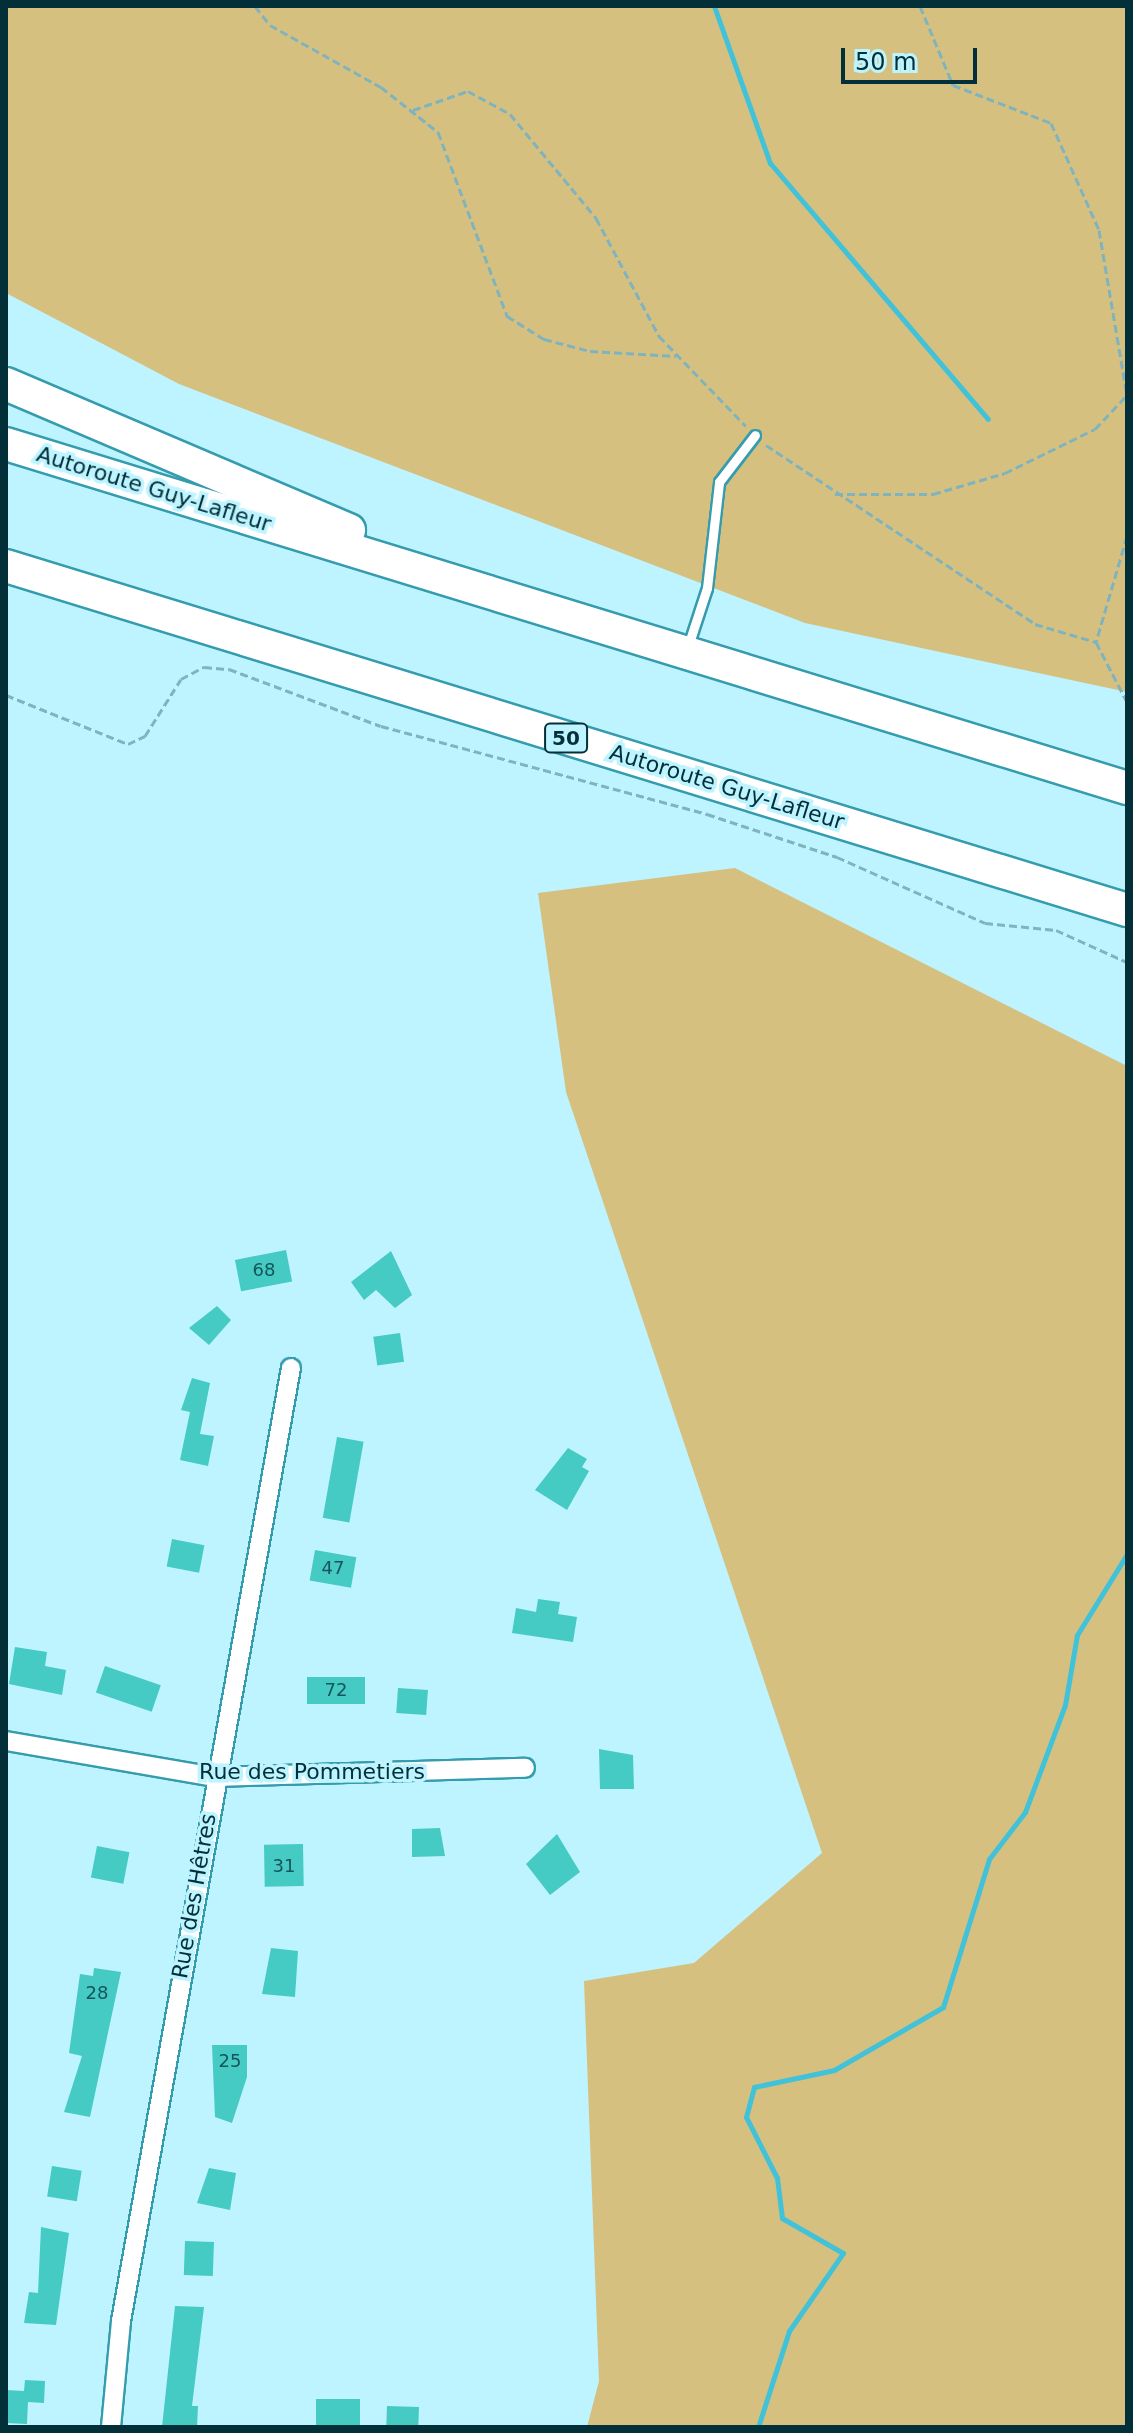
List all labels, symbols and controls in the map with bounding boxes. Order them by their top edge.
scale bar [845,32,981,82]
text: 50 m [855,48,917,76]
street label: Autoroute Guy-Lafleur [34,441,274,537]
road number: 50 [544,722,588,754]
street label: Autoroute Guy-Lafleur [607,739,847,835]
house number: 68 [253,1259,275,1281]
house number: 47 [322,1557,344,1579]
house number: 72 [325,1679,347,1701]
street label: Rue des Pommetiers [199,1759,425,1785]
street label: Rue des Hêtres [167,1811,221,1981]
house number: 31 [273,1855,295,1877]
house number: 28 [86,1982,108,2004]
house number: 25 [219,2050,241,2072]

